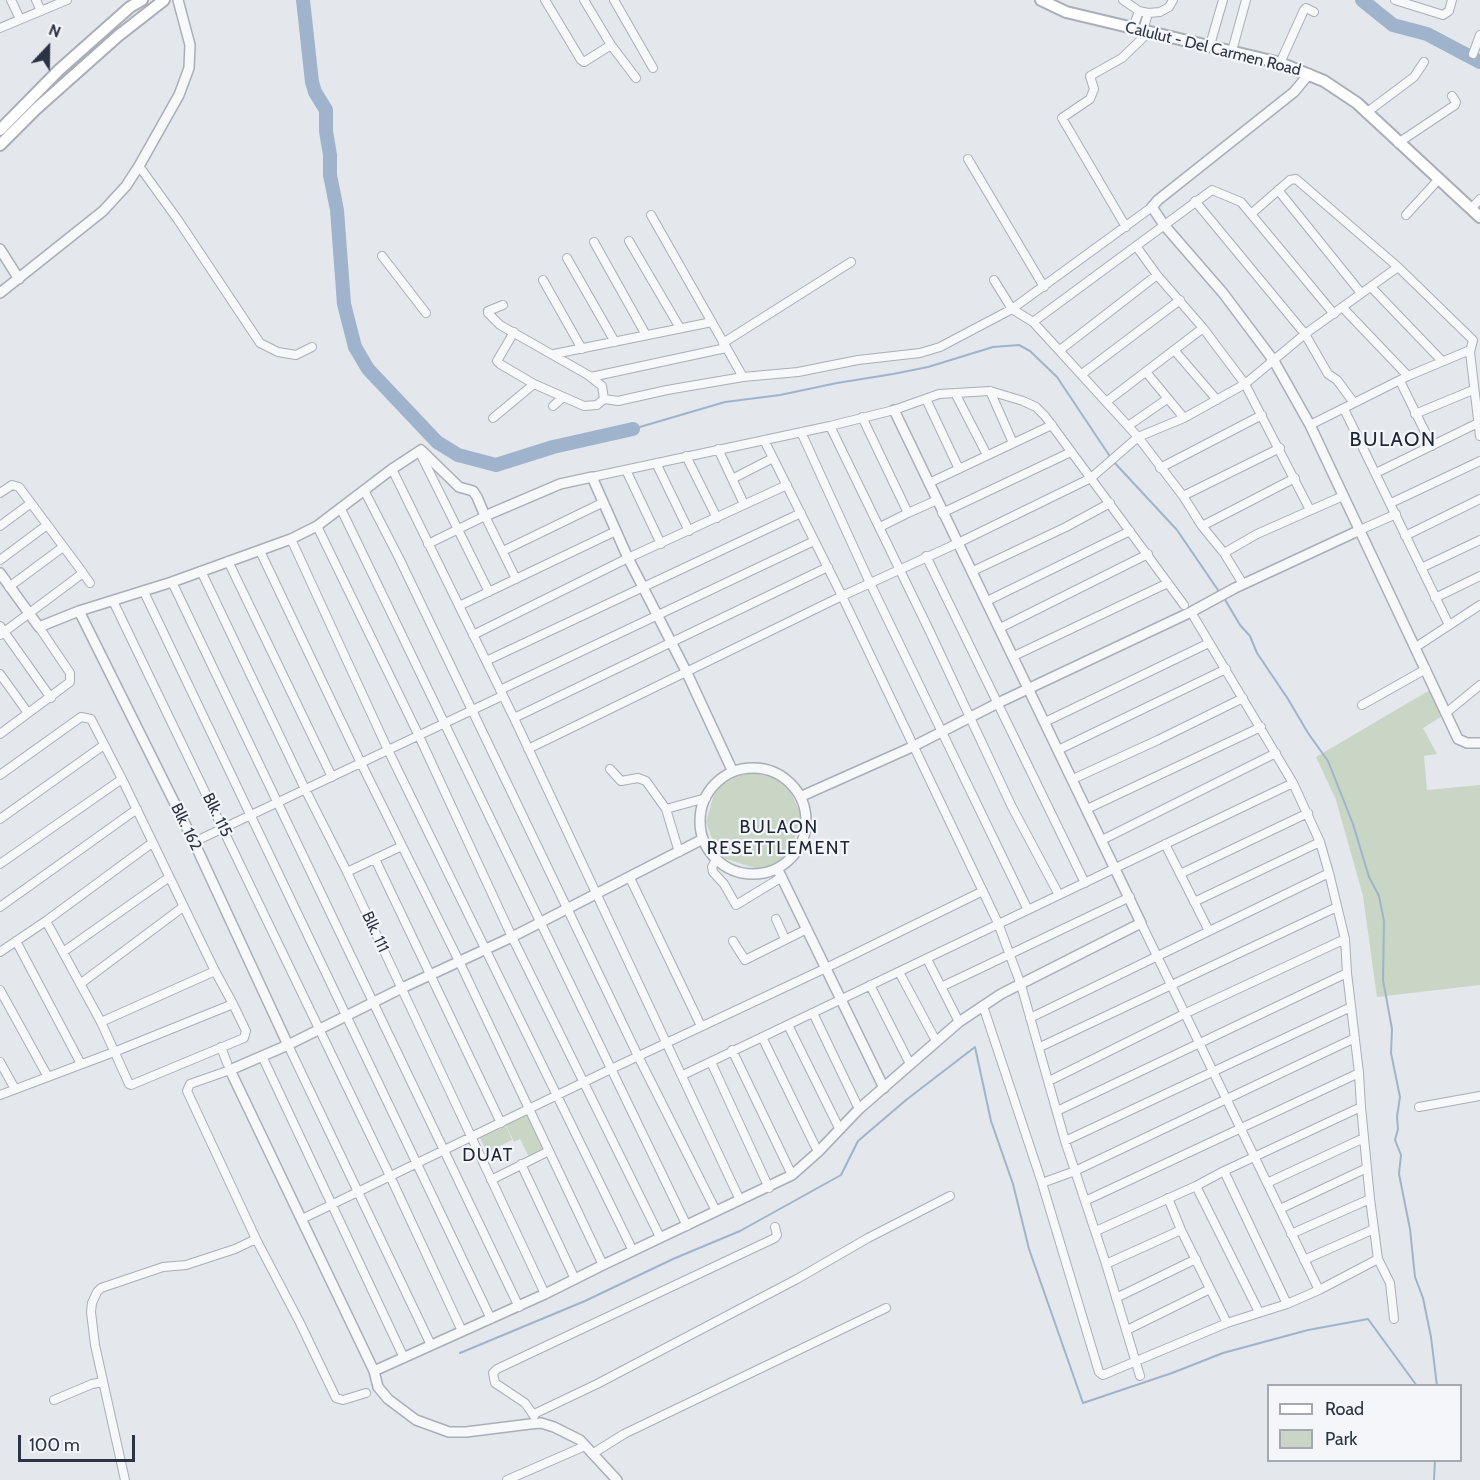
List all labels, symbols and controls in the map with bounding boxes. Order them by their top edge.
north arrow [18,18,78,78]
street label: Calulut - Del Carmen Road [1123,18,1303,80]
text: N [46,20,64,42]
district label: BULAON [1349,428,1437,452]
street label: Blk. 115 [198,790,236,840]
street label: Blk. 162 [166,800,206,854]
district label: BULAON RESETTLEMENT [707,817,851,860]
street label: Blk. 111 [357,908,393,956]
district label: DUAT [462,1145,514,1167]
legend [1267,1384,1462,1462]
text: Road [1325,1398,1364,1420]
scale bar [21,1423,138,1461]
text: Park [1325,1428,1357,1450]
text: 100 m [29,1434,80,1456]

